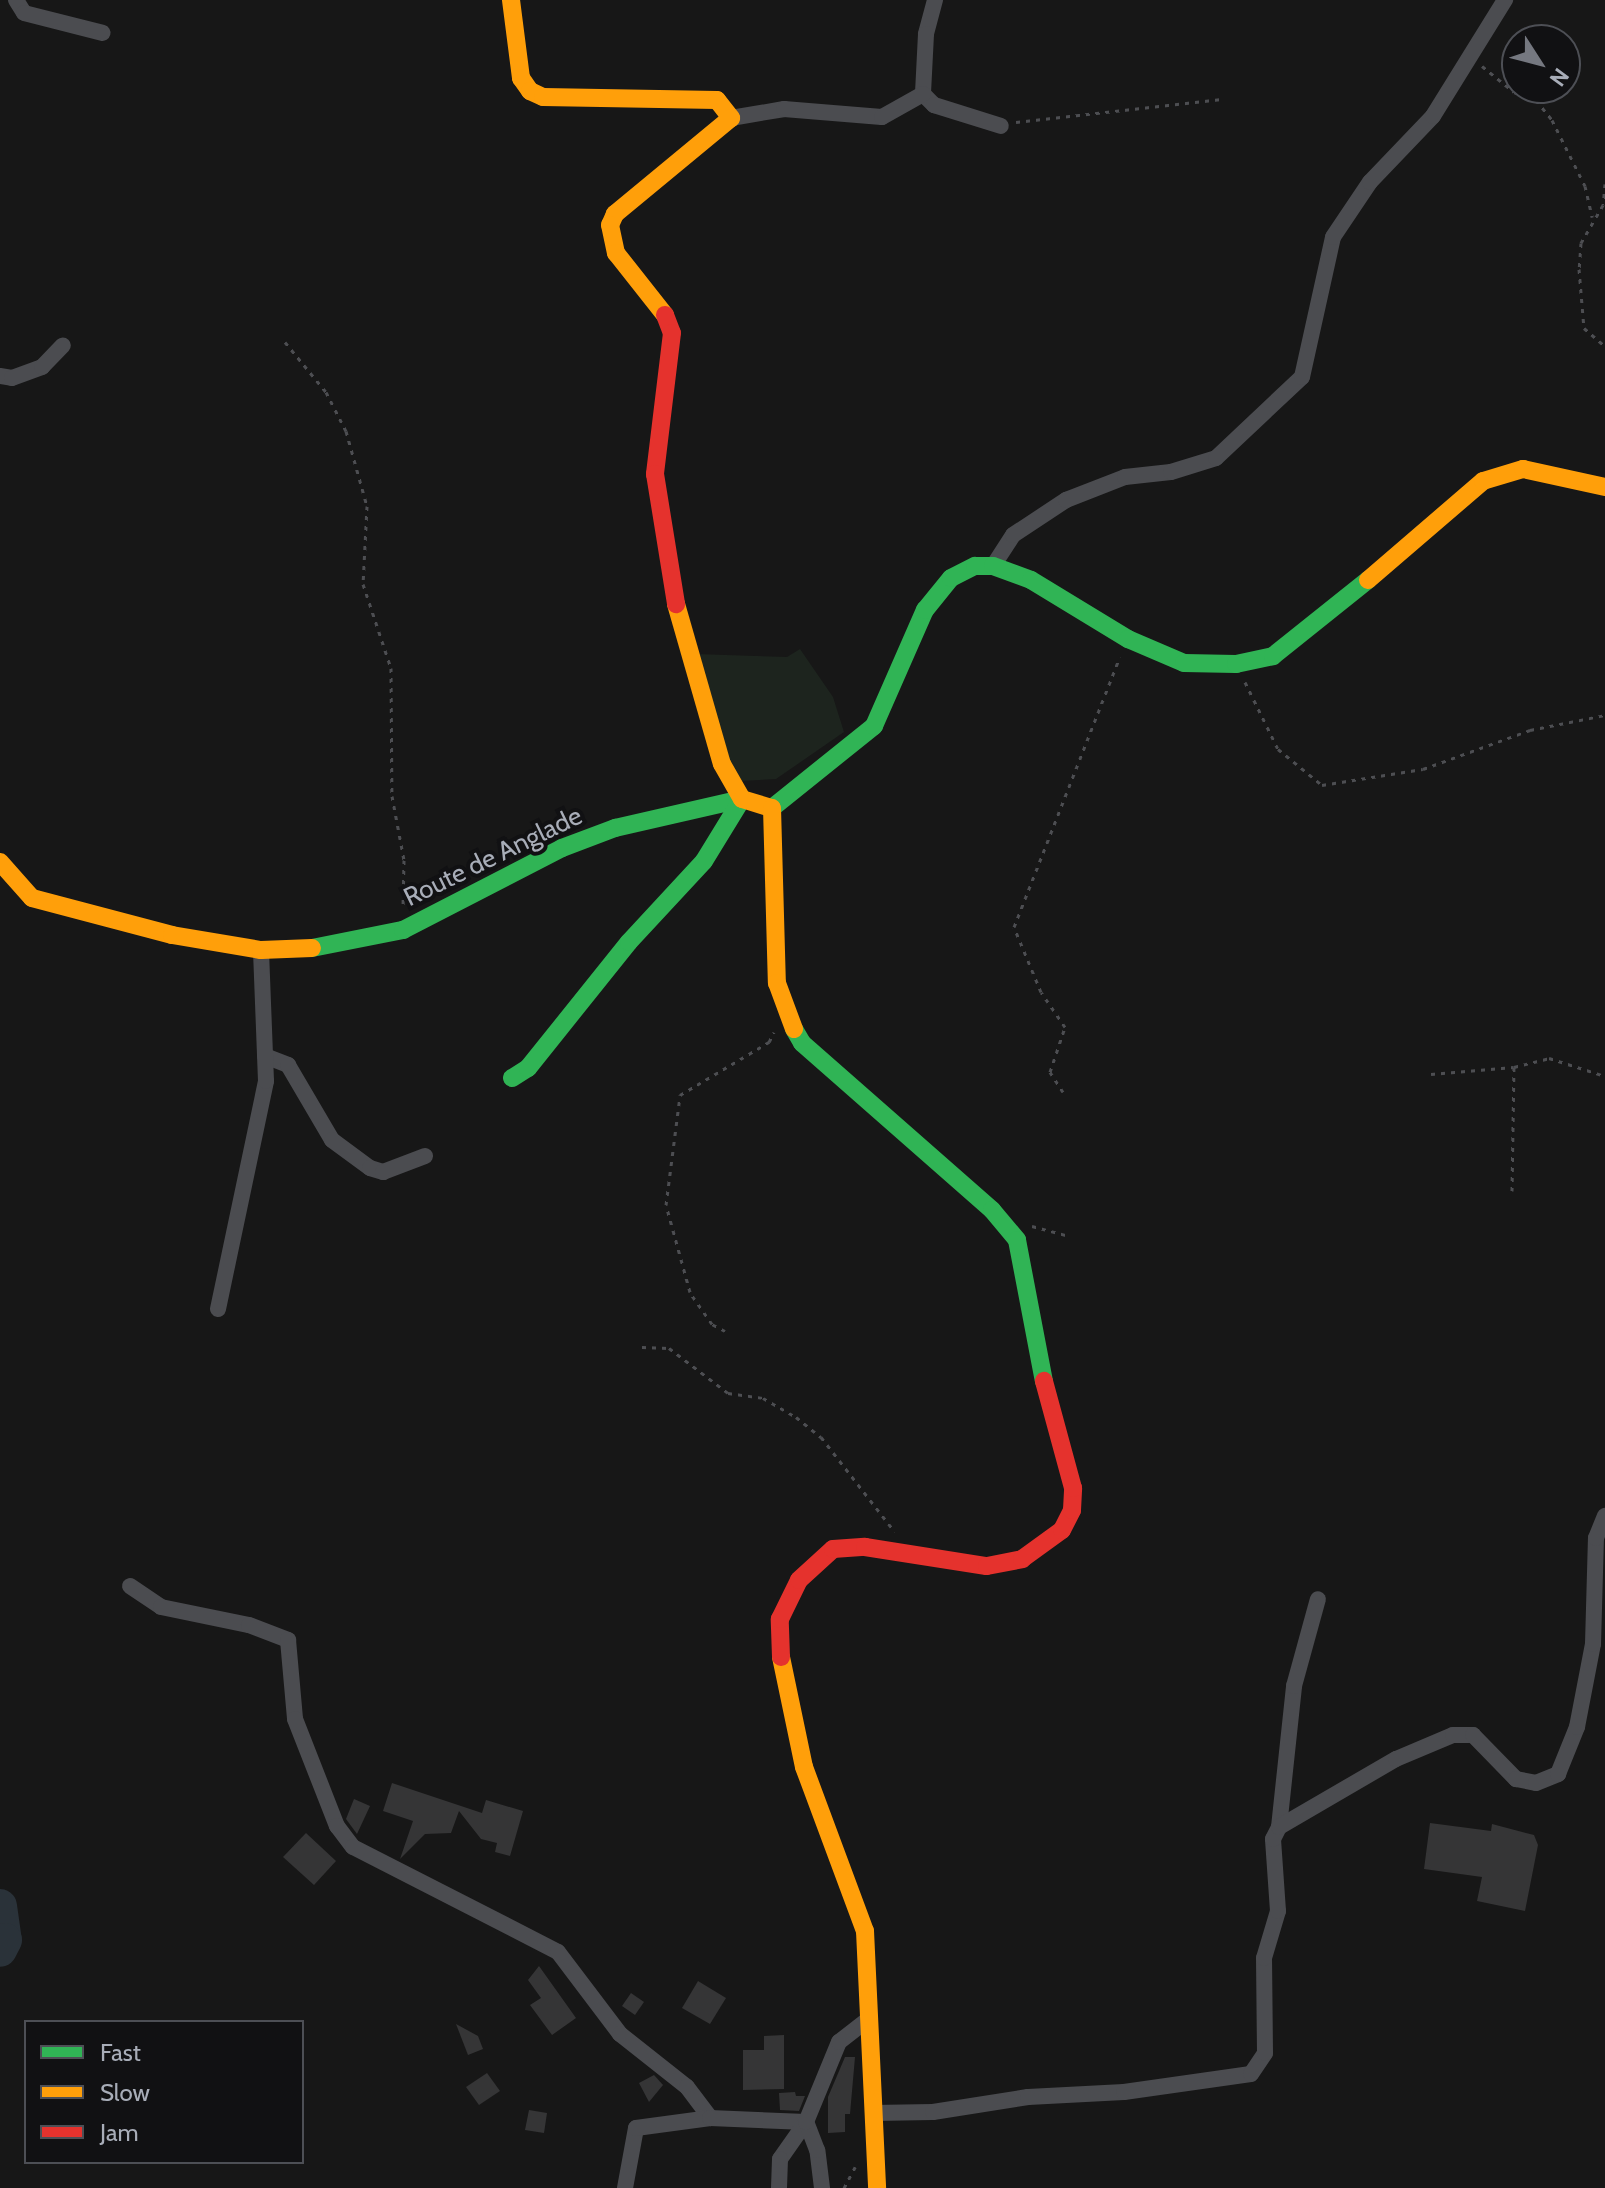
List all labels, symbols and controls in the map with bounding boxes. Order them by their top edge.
north arrow [1501,24,1581,104]
text: N [1544,63,1575,91]
street label: Route de Anglade [399,800,587,914]
legend [24,2020,304,2164]
text: Fast [100,2038,141,2067]
text: Slow [100,2078,150,2107]
text: Jam [100,2118,138,2147]

